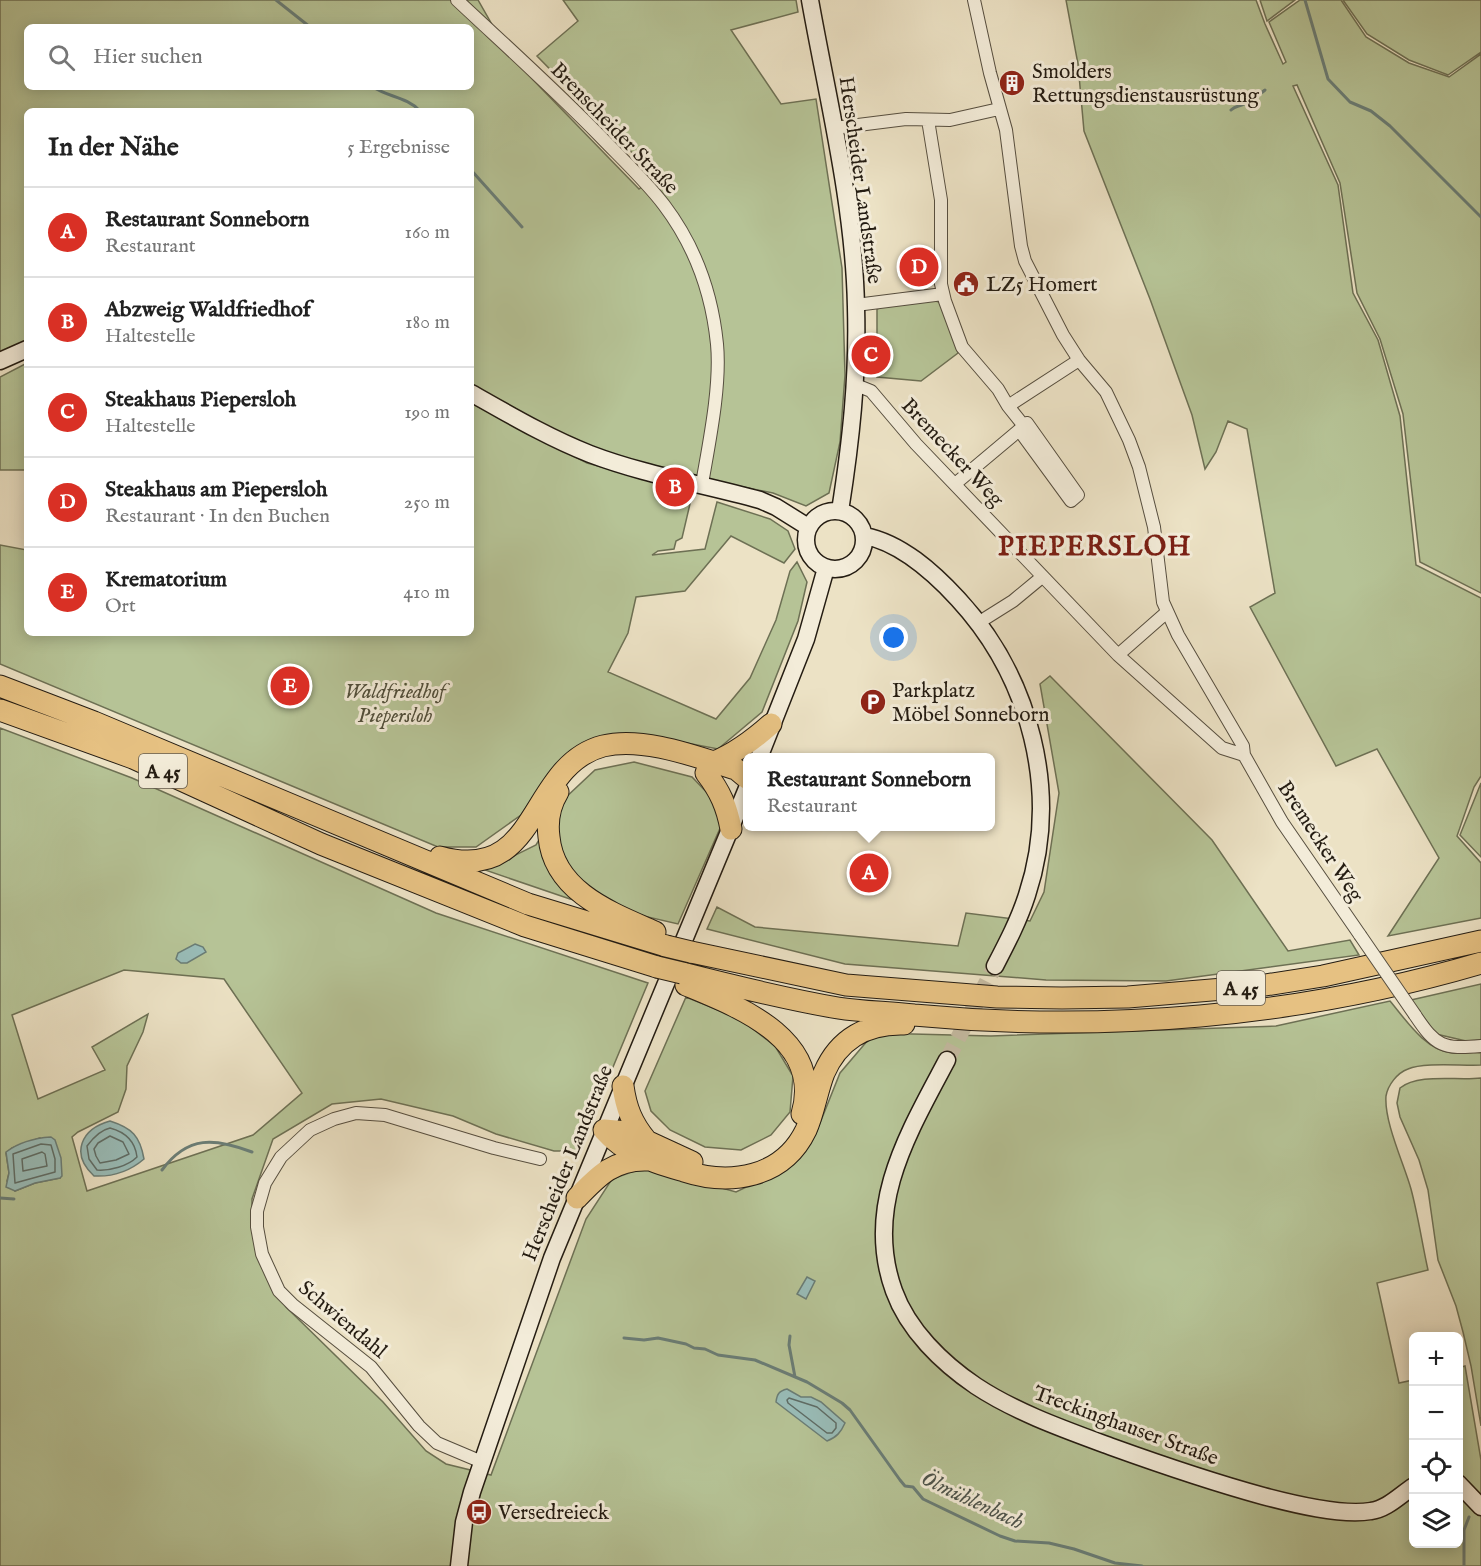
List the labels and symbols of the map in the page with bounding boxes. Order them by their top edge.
street label: Brenscheider Straße [544,57,684,201]
place label: Smolders Rettungsdienstausrüstung [1032,59,1260,110]
building icon: Smolders Rettungsdienstausrüstung [997,68,1027,98]
street label: Herscheider Landstraße [832,75,887,286]
pin: D [900,244,938,290]
public building icon: LZ5 Homert [951,269,981,299]
place label: LZ5 Homert [986,272,1098,299]
pin: C [852,332,890,378]
street label: Bremecker Weg [895,393,1010,514]
pin: B [656,464,694,510]
district label: PIEPERSLOH [998,531,1192,565]
your location [879,623,908,652]
pin: E [270,664,310,708]
place label: Parkplatz Möbel Sonneborn [892,678,1049,729]
park label: Waldfriedhof Piepersloh [344,679,450,730]
parking icon: Parkplatz Möbel Sonneborn [858,687,888,717]
road number: A 45 [139,754,187,788]
street label: Bremecker Weg [1271,776,1369,908]
pin: A [850,850,888,896]
road number: A 45 [1217,971,1265,1005]
street label: Herscheider Landstraße [517,1061,620,1266]
street label: Schwiendahl [292,1275,392,1365]
street label: Treckinghauser Straße [1029,1380,1222,1473]
water label: Ölmühlenbach [917,1465,1028,1537]
bus stop icon: Versedreieck [464,1497,494,1527]
place label: Versedreieck [497,1500,610,1527]

